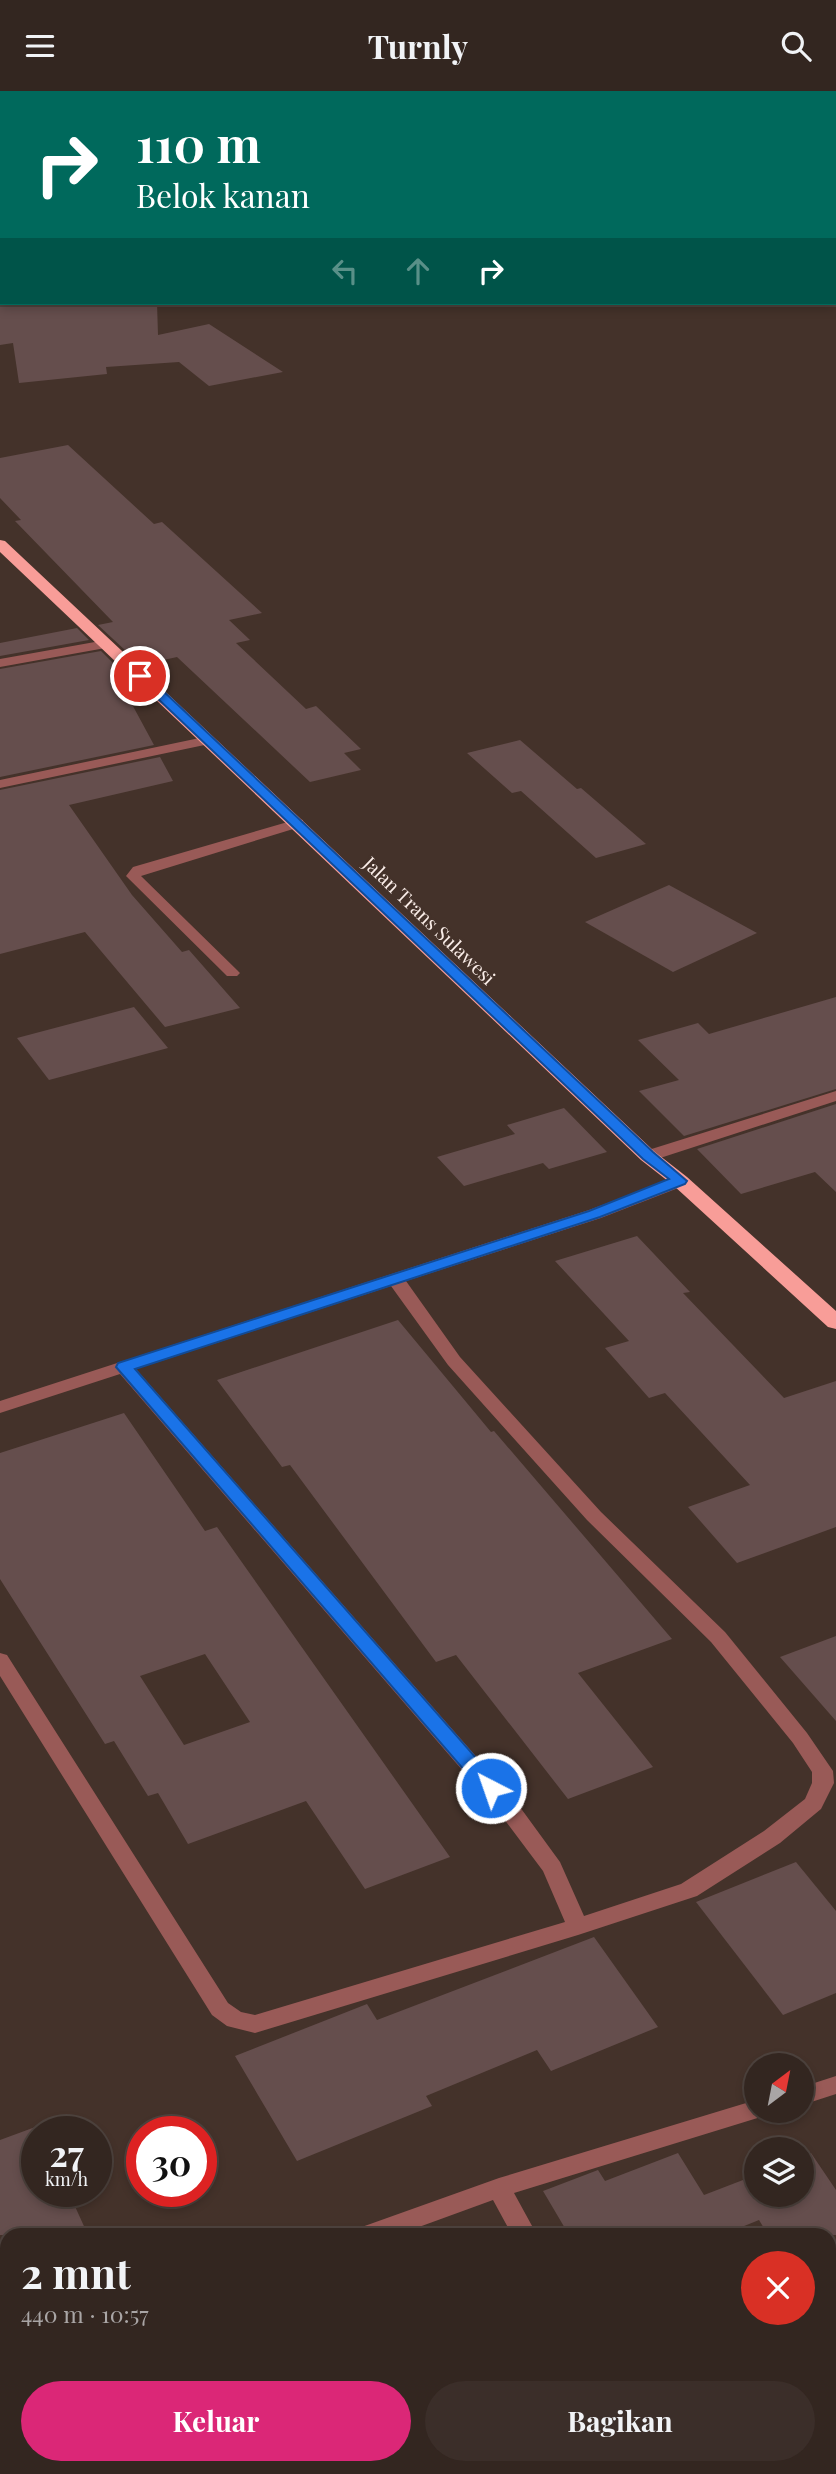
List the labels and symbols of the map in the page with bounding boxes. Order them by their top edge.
pin [110,646,170,706]
street label: Jalan Trans Sulawesi [358,849,502,990]
position arrow [454,1751,528,1825]
north arrow [744,2053,814,2123]
speed limit sign: 30 [126,2116,217,2207]

